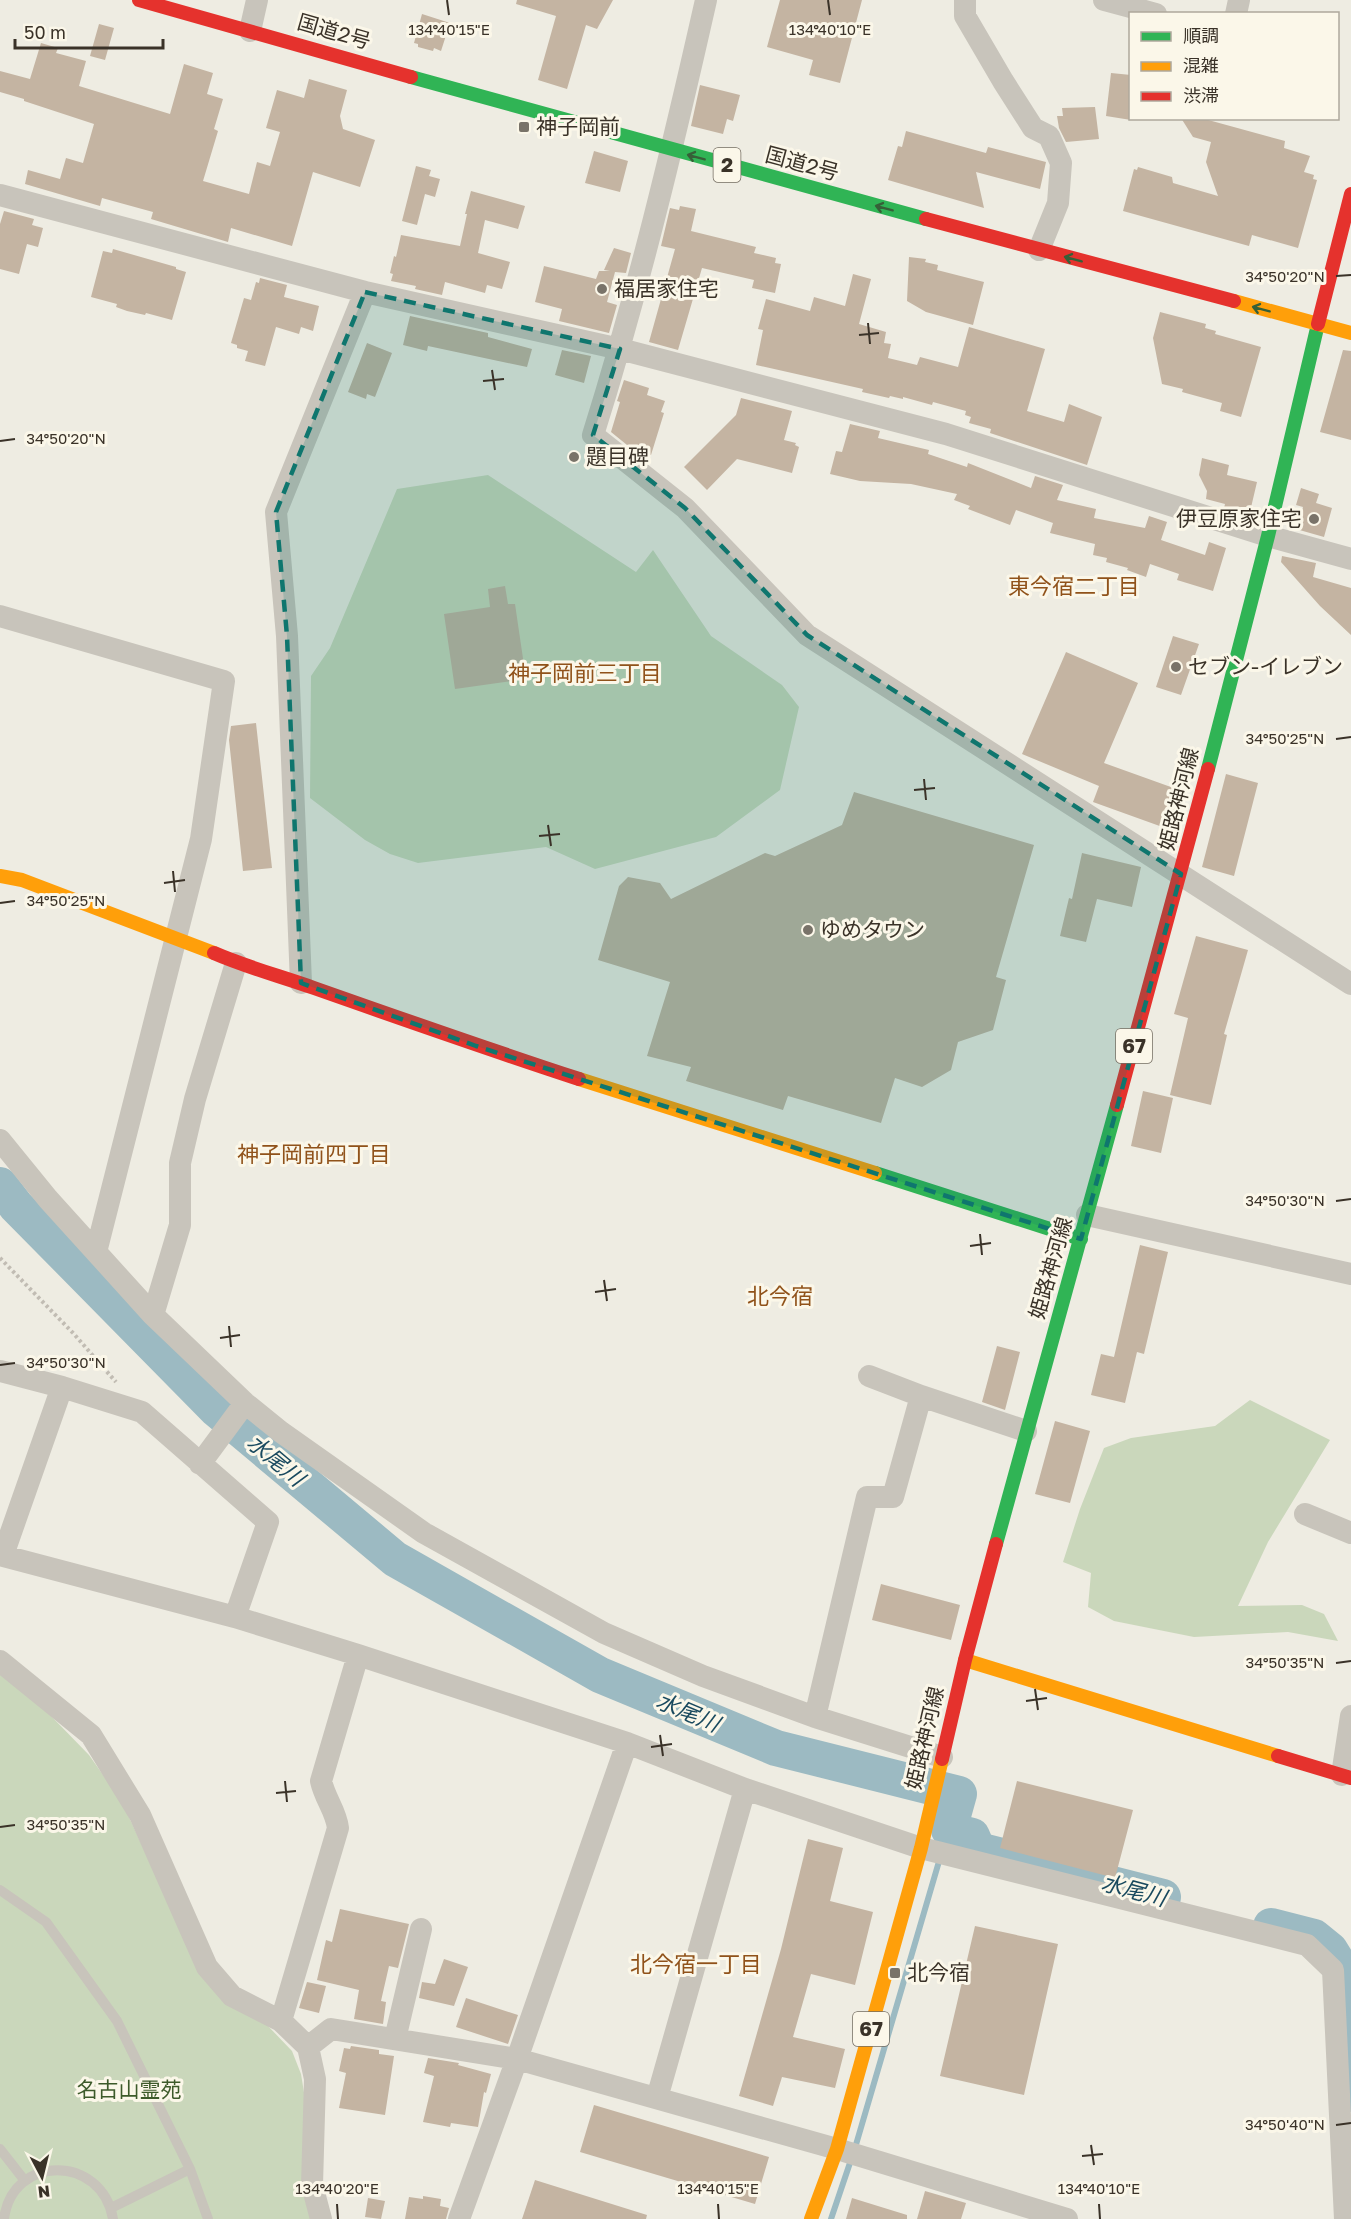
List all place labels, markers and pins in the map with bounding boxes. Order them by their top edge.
place label: 神子岡前 [536,113,620,139]
marker: 神子岡前 [517,120,531,134]
place label: 福居家住宅 [614,275,719,301]
marker: 福居家住宅 [595,282,609,296]
place label: 題目碑 [586,443,649,469]
marker: 題目碑 [567,450,581,464]
place label: 伊豆原家住宅 [1176,505,1302,531]
marker: 伊豆原家住宅 [1307,512,1321,526]
place label: セブン-イレブン [1188,653,1343,679]
marker: セブン-イレブン [1169,660,1183,674]
place label: ゆめタウン [820,916,925,942]
marker: ゆめタウン [801,923,815,937]
place label: 北今宿 [907,1959,970,1985]
marker: 北今宿 [888,1966,902,1980]

